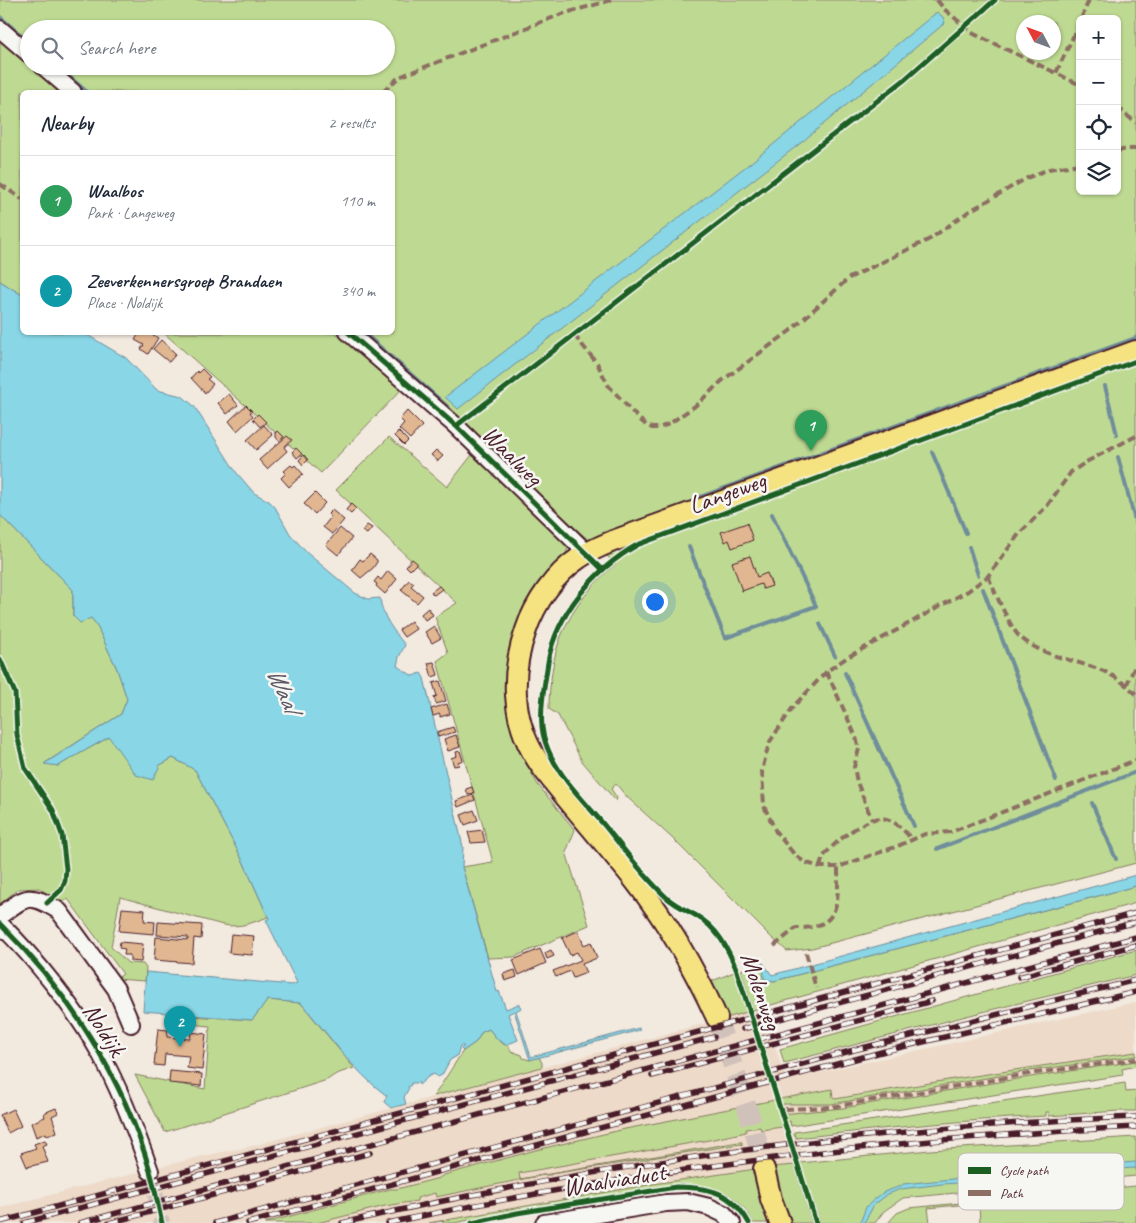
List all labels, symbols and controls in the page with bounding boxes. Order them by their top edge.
north arrow [1016,15,1061,60]
map controls [1076,15,1121,195]
button: + [1076,15,1121,60]
search box [20,20,395,75]
icon: search [38,34,66,62]
text: Search here [78,36,155,60]
button: − [1076,60,1121,105]
button: locate [1076,105,1121,150]
text: Nearby [40,110,93,136]
text: 2 results [328,113,375,133]
button: layers [1076,150,1121,195]
text: Waalbos [87,179,142,203]
text: 1 [52,191,60,211]
text: 110 m [341,191,375,211]
text: Park · Langeweg [87,203,174,223]
text: Zeeverkennersgroep Brandaen [87,269,282,293]
text: 2 [52,281,60,301]
text: 340 m [341,281,375,301]
text: Place · Noldijk [87,293,162,313]
pin: 1 [795,410,827,451]
street label: Waalweg [475,419,551,494]
street label: Langeweg [684,464,771,522]
your location [642,589,668,615]
water label: Waal [259,662,311,724]
street label: Molenweg [733,948,790,1036]
street label: Noldijk [76,997,134,1064]
pin: 2 [164,1006,196,1047]
legend [958,1153,1124,1210]
street label: Waalviaduct [561,1156,670,1204]
text: Cycle path [1000,1162,1049,1179]
text: Path [1000,1185,1024,1202]

